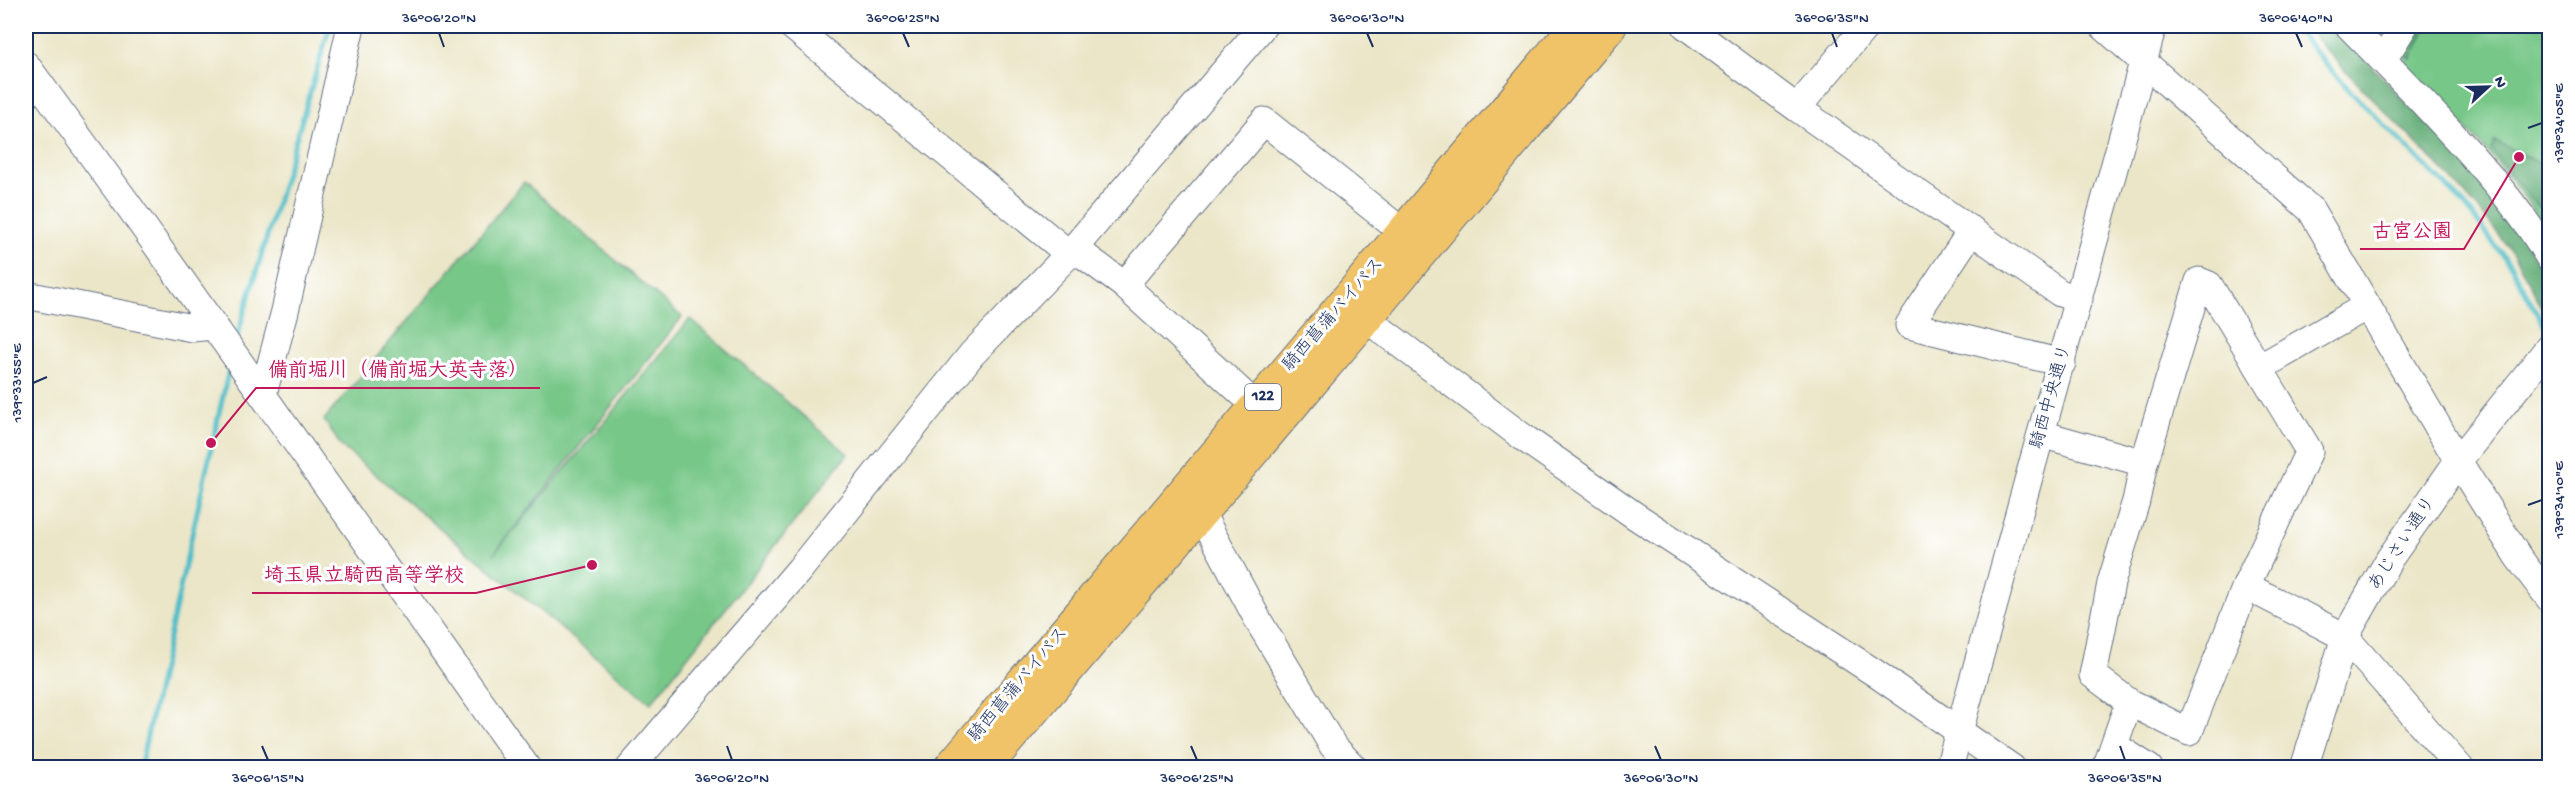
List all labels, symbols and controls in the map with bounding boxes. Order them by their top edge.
text: 36°06'20"N [401,10,476,28]
text: 36°06'25"N [865,10,940,28]
text: 36°06'30"N [1329,10,1404,28]
text: 36°06'35"N [1794,10,1869,28]
text: 36°06'40"N [2258,10,2333,28]
north arrow [2458,57,2518,117]
text: N [2488,74,2510,92]
text: 139°34'05"E [2551,83,2569,163]
callout: 古宮公園 [2360,211,2464,249]
text: 古宮公園 [2372,220,2452,245]
street label: 騎西菖蒲バイパス [1278,253,1389,376]
street label: 騎西中央通り [2026,342,2077,452]
text: 139°33'55"E [9,343,27,423]
callout: 備前堀川（備前堀大英寺落） [256,350,540,388]
text: 備前堀川（備前堀大英寺落） [268,359,528,384]
road number: 122 [1245,384,1281,410]
text: 139°34'10"E [2551,461,2569,539]
street label: あじさい通り [2364,492,2441,595]
callout: 埼玉県立騎西高等学校 [252,555,476,593]
text: 埼玉県立騎西高等学校 [264,564,464,589]
street label: 騎西菖蒲バイパス [964,623,1073,747]
text: 36°06'15"N [231,770,304,788]
text: 36°06'20"N [694,770,769,788]
text: 36°06'25"N [1159,770,1234,788]
text: 36°06'30"N [1623,770,1698,788]
text: 36°06'35"N [2087,770,2162,788]

